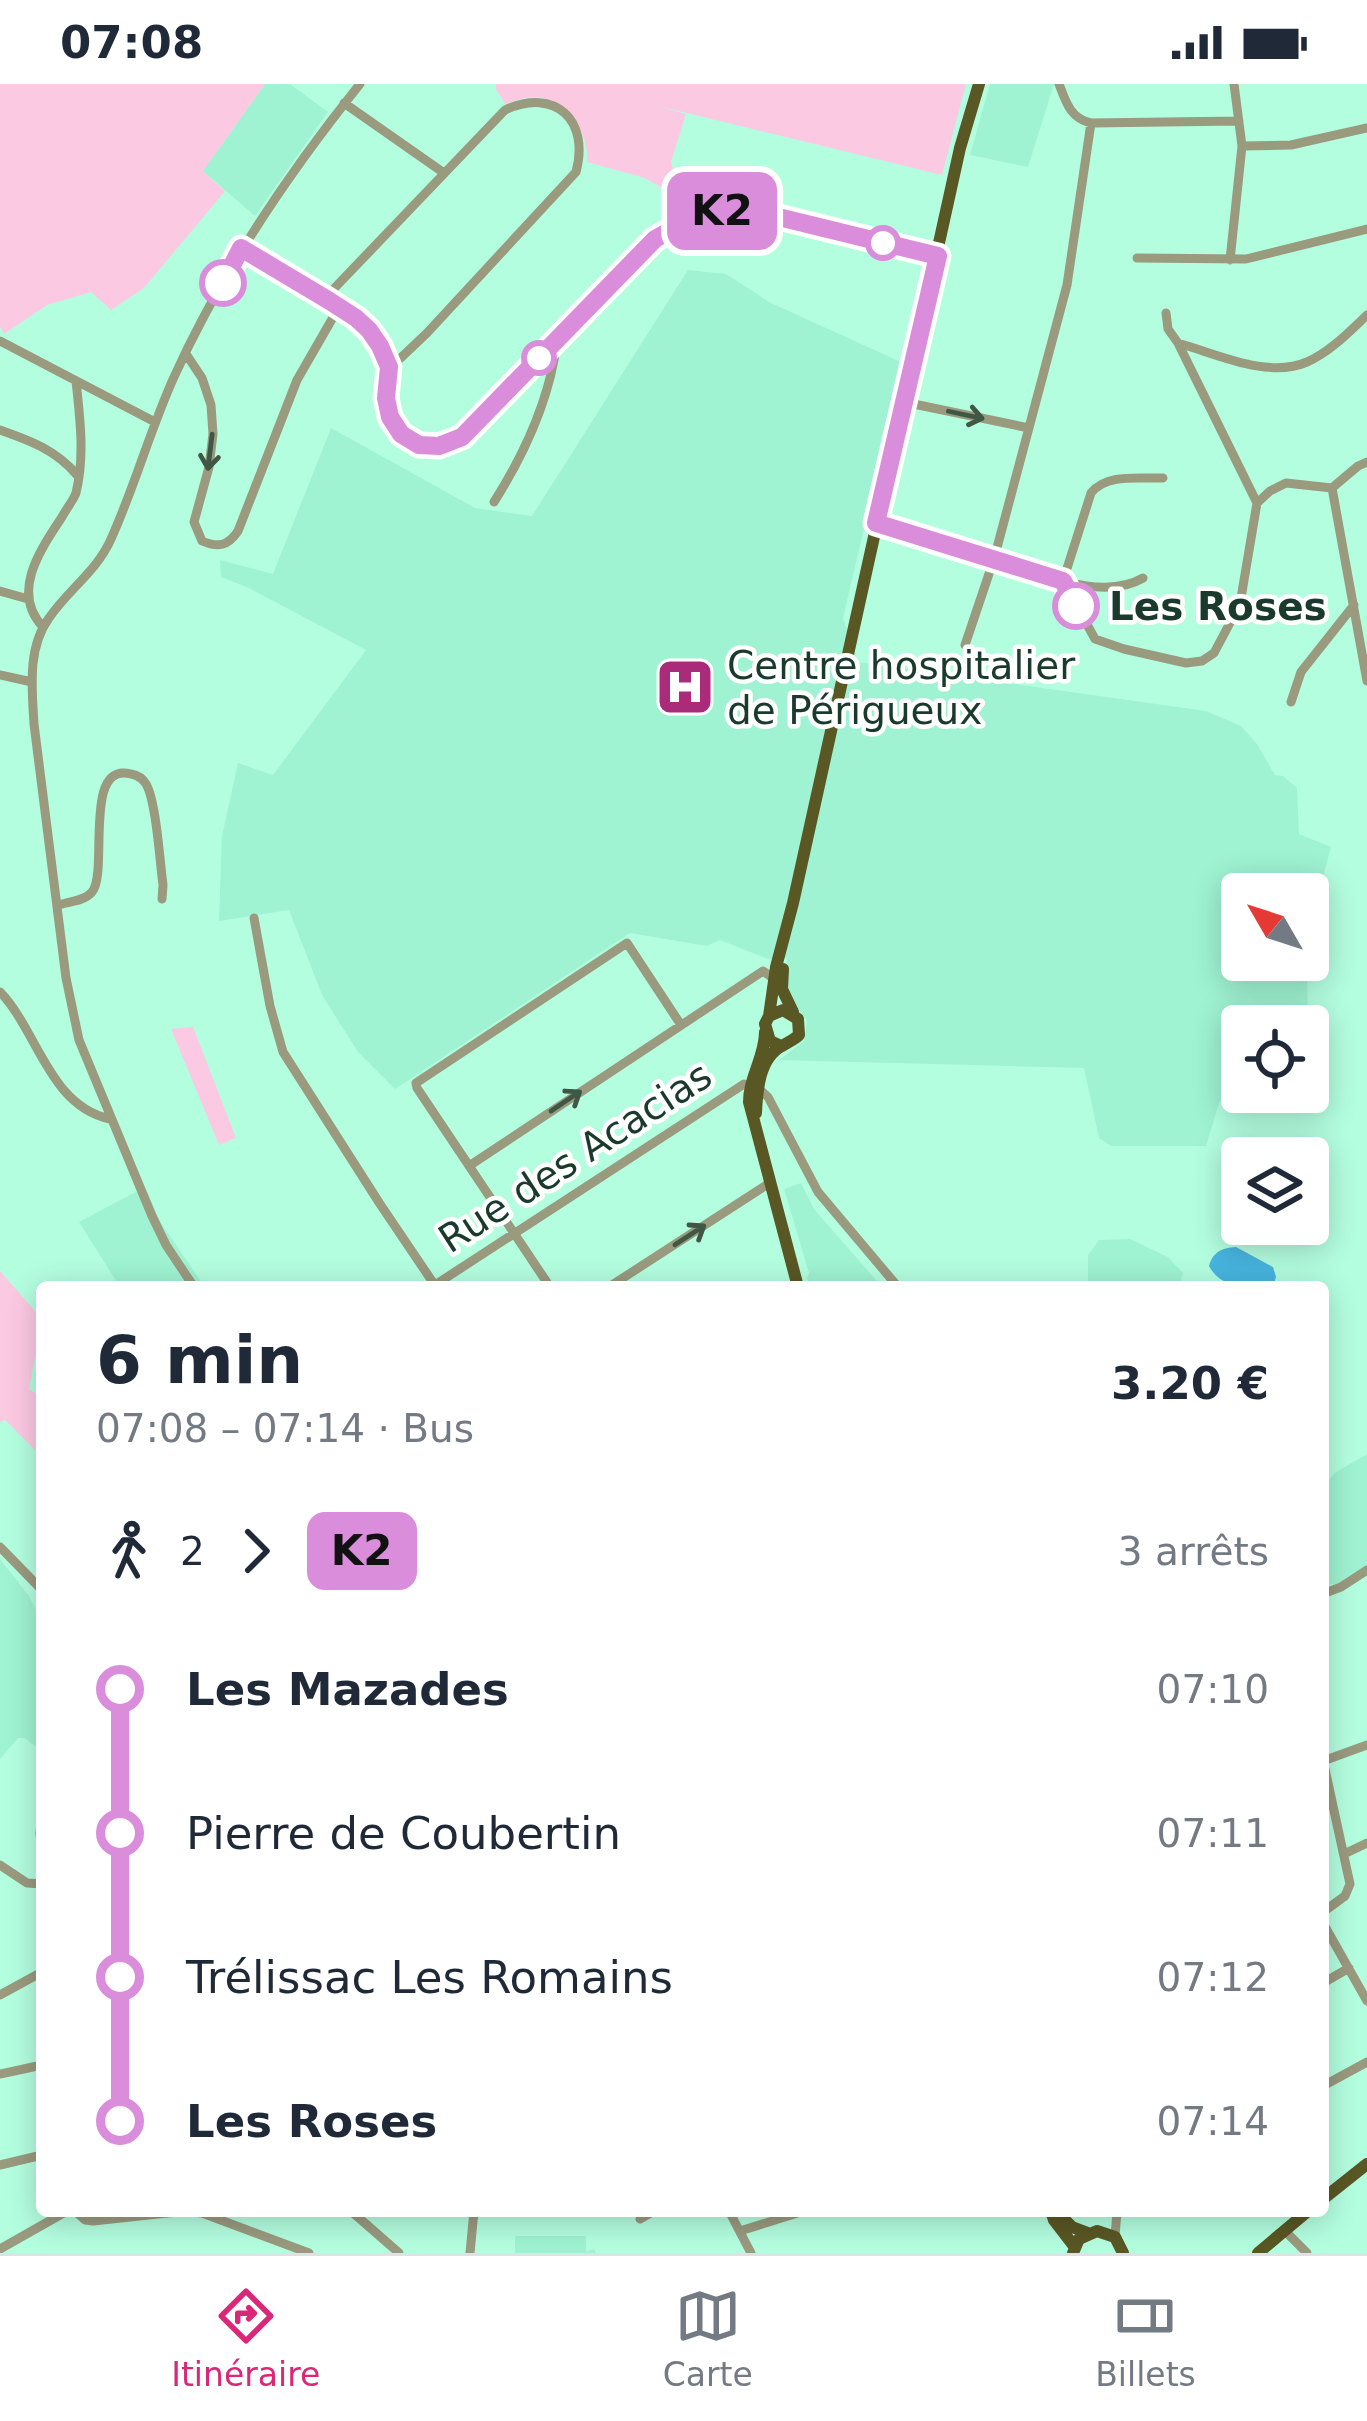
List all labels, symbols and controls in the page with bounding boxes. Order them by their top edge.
text: 07:08 [60,16,203,69]
line badge: K2 [668,172,776,250]
text: K2 [691,186,753,235]
unlabelled marker [867,227,899,259]
unlabelled marker [201,261,245,305]
unlabelled marker [523,342,555,374]
one-way arrow [946,405,985,427]
one-way arrow [198,432,221,471]
marker: Les Roses [1054,584,1098,628]
place label: Les Roses [1109,584,1327,629]
place label: Centre hospitalier de Périgueux [727,643,1076,733]
hospital icon: Centre hospitalier de Périgueux [654,656,716,718]
north arrow [1221,873,1329,981]
map controls [1221,873,1329,1245]
button: locate [1221,1005,1329,1113]
street label: Rue des Acacias [430,1052,720,1262]
one-way arrow [549,1089,583,1114]
button: layers [1221,1137,1329,1245]
one-way arrow [672,1222,706,1247]
text: 6 min [96,1322,303,1399]
text: 3.20 € [1111,1357,1269,1410]
text: 07:08 – 07:14 · Bus [96,1406,474,1451]
icon: walk [96,1518,162,1584]
icon: forward [223,1518,289,1584]
text: K2 [331,1526,393,1575]
text: 2 [180,1529,205,1574]
text: 3 arrêts [1118,1529,1269,1574]
text: Les Mazades [186,1663,509,1716]
text: 07:10 [1157,1667,1269,1712]
text: Pierre de Coubertin [186,1807,621,1860]
text: 07:11 [1157,1811,1269,1856]
text: Trélissac Les Romains [186,1951,673,2004]
text: 07:12 [1157,1955,1269,2000]
text: Les Roses [186,2095,437,2148]
text: 07:14 [1157,2099,1269,2144]
tab: Itinéraire [171,2283,320,2394]
tab: Carte [663,2283,753,2394]
tab: Billets [1095,2283,1196,2394]

